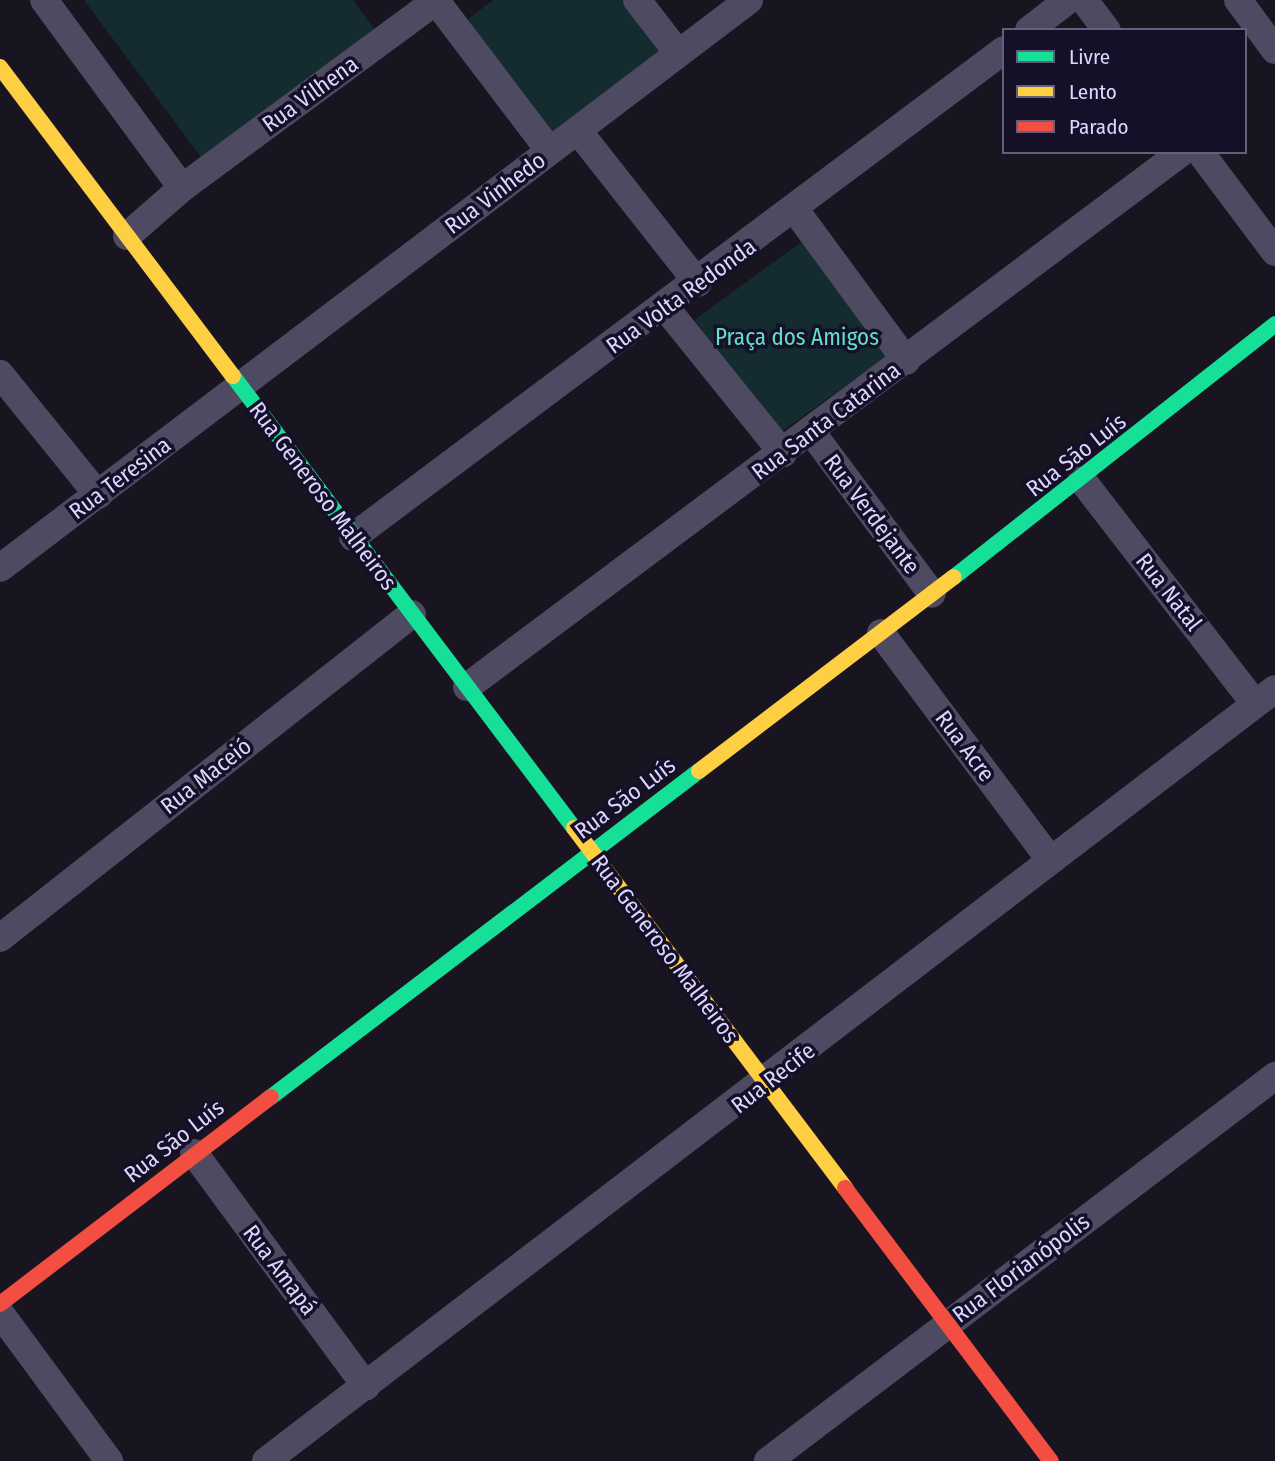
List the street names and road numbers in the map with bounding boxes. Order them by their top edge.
street label: Rua Vilhena [257,50,363,138]
street label: Rua Vinhedo [439,146,551,240]
street label: Rua Volta Redonda [601,232,761,360]
street label: Rua Santa Catarina [746,356,906,486]
street label: Rua Generoso Malheiros [243,397,403,595]
street label: Rua São Luís [1021,408,1131,502]
street label: Rua Teresina [64,431,176,525]
street label: Rua Verdejante [818,449,926,579]
street label: Rua Natal [1130,548,1208,636]
street label: Rua Acre [929,705,1001,787]
street label: Rua Maceió [155,732,257,820]
street label: Rua São Luís [569,751,681,845]
street label: Rua Generoso Malheiros [585,850,745,1048]
street label: Rua Recife [726,1037,820,1119]
street label: Rua São Luís [119,1094,229,1188]
street label: Rua Florianópolis [947,1207,1095,1329]
street label: Rua Amapá [237,1220,323,1320]

